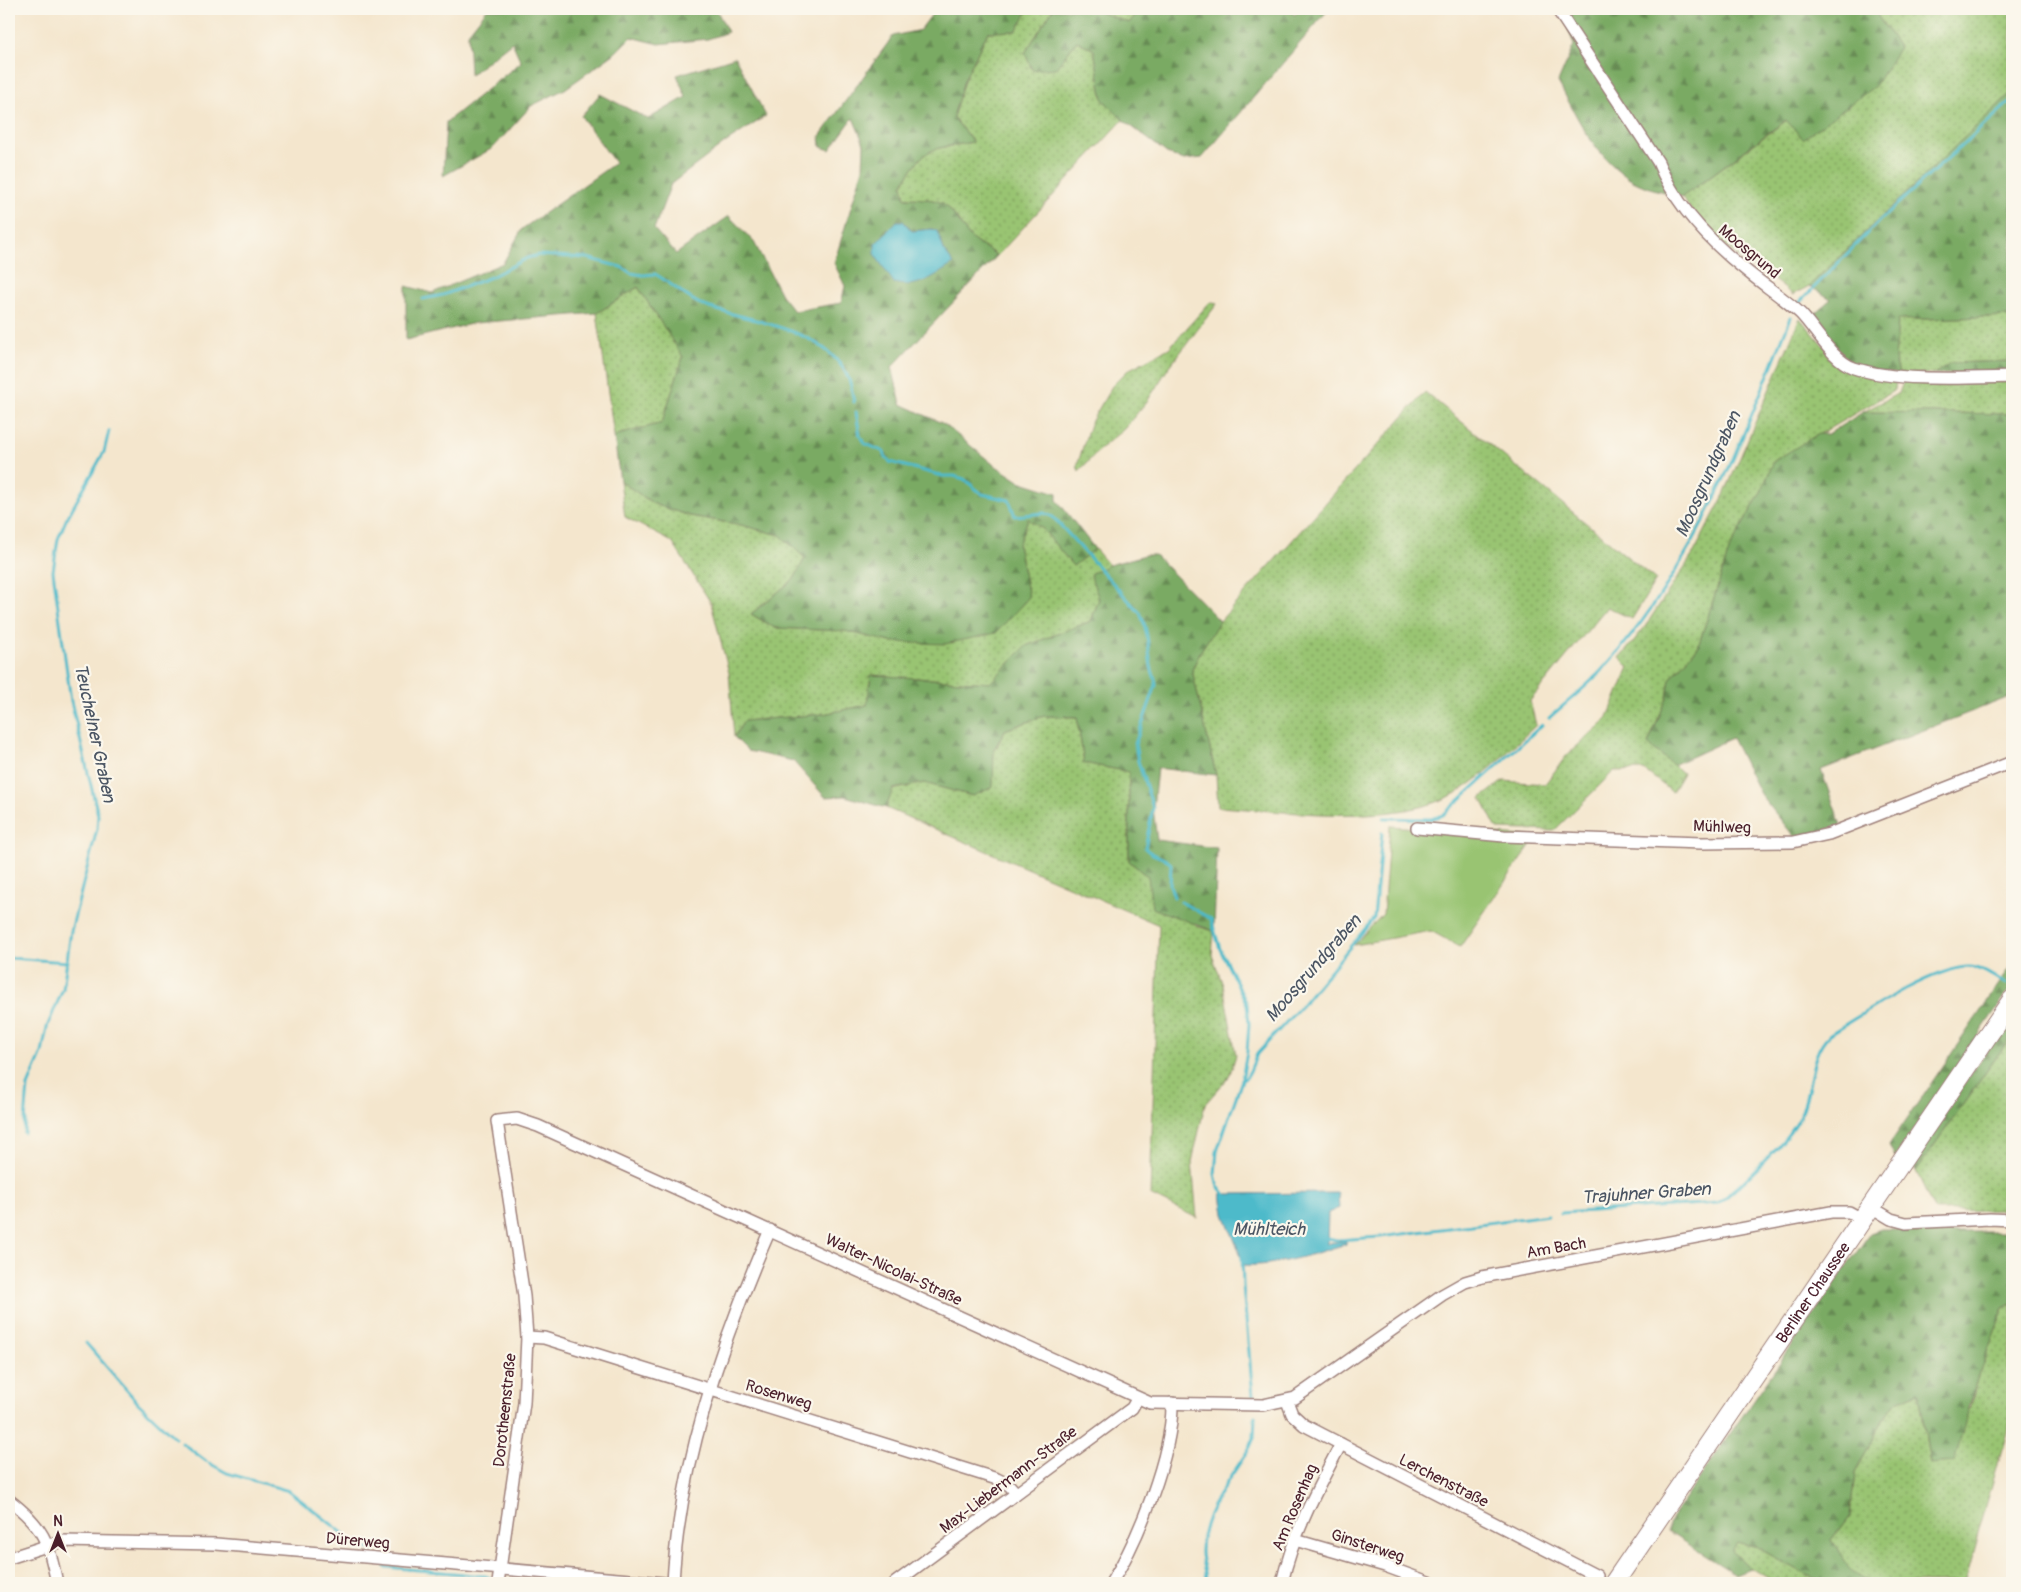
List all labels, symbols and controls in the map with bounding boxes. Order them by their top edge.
street label: Moosgrund [1714,220,1784,283]
water label: Moosgrundgraben [1670,407,1747,541]
water label: Teuchelner Graben [69,662,121,805]
street label: Mühlweg [1693,816,1751,838]
water label: Moosgrundgraben [1260,909,1367,1027]
water label: Trajuhner Graben [1581,1177,1712,1209]
water label: Mühlteich [1233,1218,1307,1241]
street label: Walter-Nicolai-Straße [822,1229,965,1310]
street label: Am Bach [1525,1233,1587,1263]
street label: Berliner Chaussee [1772,1238,1855,1347]
street label: Dorotheenstraße [489,1352,521,1468]
street label: Rosenweg [743,1375,814,1415]
street label: Max-Liebermann-Straße [936,1422,1081,1538]
street label: Lerchenstraße [1395,1450,1492,1512]
street label: Am Rosenhag [1268,1461,1322,1554]
north arrow [32,1510,82,1560]
text: N [53,1513,63,1530]
street label: Ginsterweg [1328,1525,1407,1567]
street label: Dürerweg [325,1528,391,1554]

